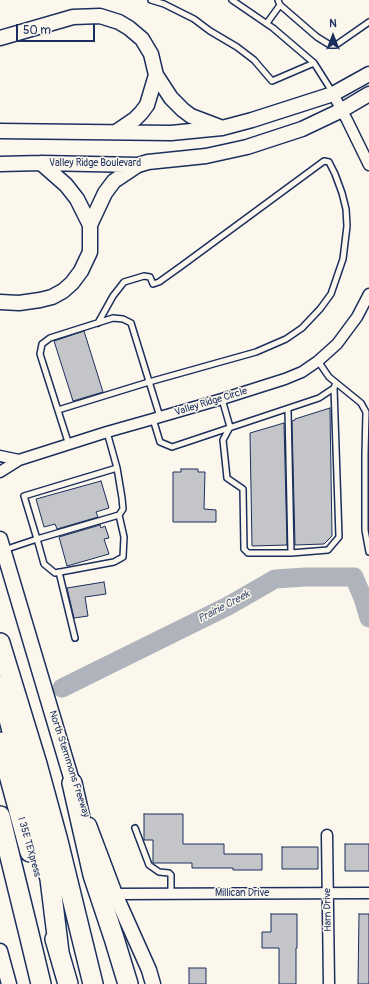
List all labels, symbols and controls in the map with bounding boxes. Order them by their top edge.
scale bar [18,16,97,42]
north arrow [313,16,353,56]
text: N [329,17,337,30]
text: 50 m [23,23,51,38]
street label: Valley Ridge Boulevard [49,157,141,169]
street label: Valley Ridge Circle [173,385,249,419]
water label: Prairie Creek [196,588,252,626]
street label: North Stemmons Freeway [46,709,92,819]
street label: I 35E TEXpress [15,816,43,878]
street label: Millican Drive [215,887,269,899]
street label: Harn Drive [322,888,334,932]

